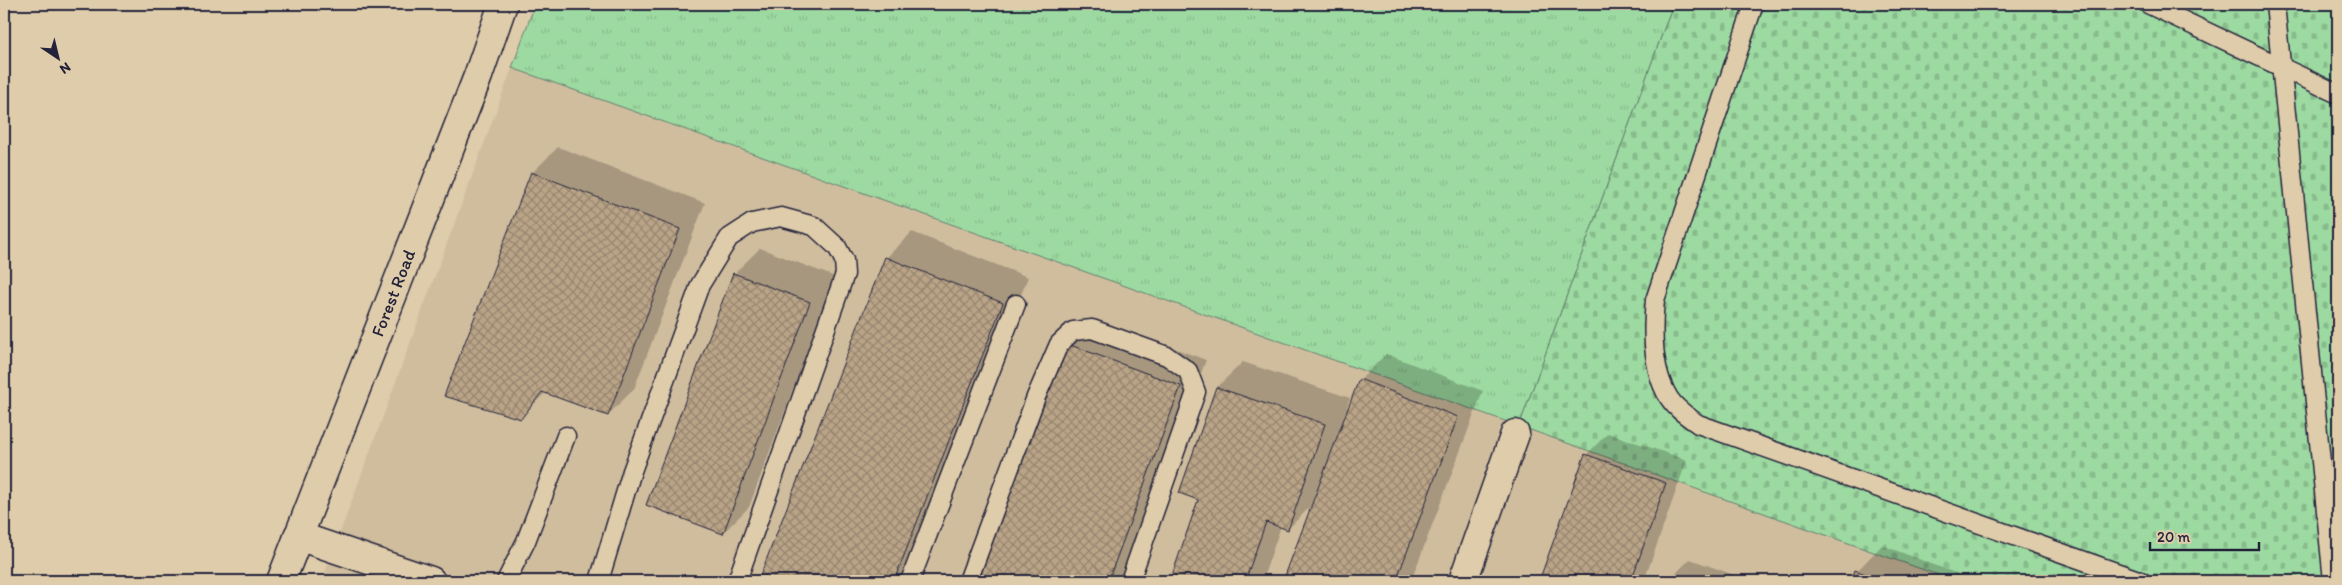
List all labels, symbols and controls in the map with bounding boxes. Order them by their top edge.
north arrow [32,32,82,82]
text: N [56,59,74,78]
street label: Forest Road [366,246,420,340]
scale bar [2150,520,2258,552]
text: 20 m [2157,528,2191,546]

